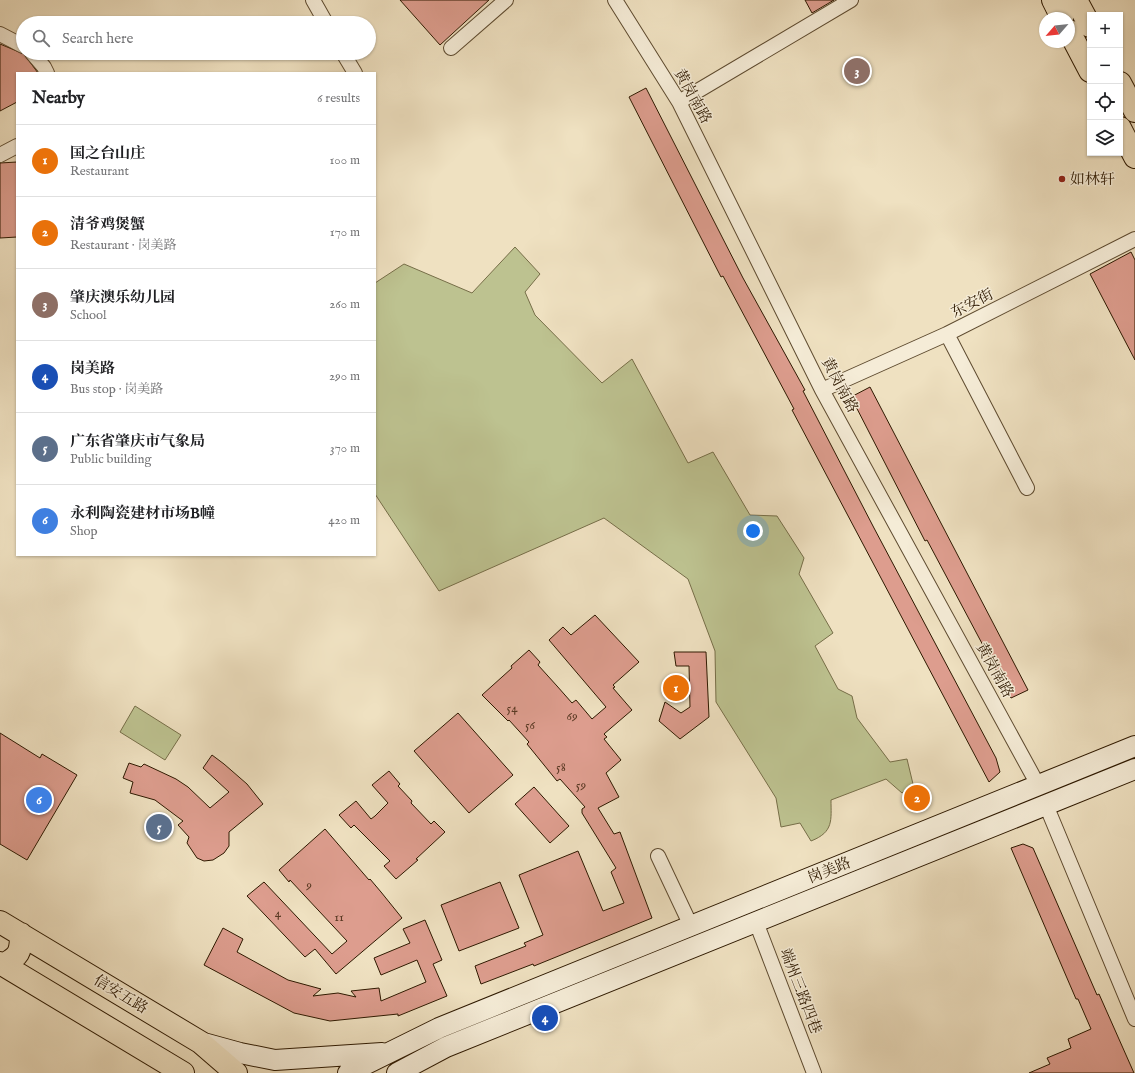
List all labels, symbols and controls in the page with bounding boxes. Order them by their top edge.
north arrow [1039,12,1075,48]
map controls [1087,12,1123,156]
button: + [1087,12,1123,48]
search box [16,16,376,60]
icon: search [30,27,52,49]
text: Search here [62,29,133,48]
button: − [1087,48,1123,84]
pin: 3 [844,56,870,86]
street label: 黄岗南路 [670,65,715,127]
button: locate [1087,84,1123,120]
text: Nearby [32,88,85,109]
text: 6 results [317,90,360,107]
button: layers [1087,120,1123,156]
text: 国之台山庄 [70,144,145,163]
text: 1 [43,152,47,169]
text: 100 m [330,152,360,169]
text: Restaurant [70,163,129,180]
place label: 如林轩 [1070,170,1115,189]
marker: 如林轩 [1057,174,1067,184]
text: 清爷鸡煲蟹 [70,215,145,234]
text: 2 [42,224,48,241]
text: 170 m [330,224,360,241]
text: Restaurant · 岗美路 [70,237,176,254]
street label: 东安街 [948,285,997,322]
text: 肇庆澳乐幼儿园 [70,288,175,307]
text: 3 [43,296,47,313]
text: 260 m [329,296,360,313]
text: School [70,307,107,324]
street label: 黄岗南路 [817,354,862,416]
text: 岗美路 [70,359,115,378]
text: 4 [42,368,48,385]
text: 290 m [329,368,360,385]
text: Bus stop · 岗美路 [70,381,163,398]
text: 广东省肇庆市气象局 [70,432,205,451]
text: 5 [43,440,47,457]
text: 370 m [330,440,360,457]
text: Public building [70,451,152,468]
text: 永利陶瓷建材市场B幢 [70,504,215,523]
text: 6 [42,512,48,529]
text: 420 m [328,512,360,529]
your location [743,521,763,541]
text: Shop [70,523,98,540]
street label: 黄岗南路 [972,639,1017,701]
pin: 1 [663,673,689,703]
house number: 54 [506,700,518,717]
house number: 69 [566,708,578,725]
house number: 56 [525,717,536,734]
house number: 58 [556,759,566,776]
house number: 59 [576,777,587,794]
pin: 2 [904,783,930,813]
pin: 6 [26,785,52,815]
pin: 5 [146,812,172,842]
street label: 岗美路 [805,853,854,888]
house number: 9 [305,877,312,894]
house number: 4 [275,905,282,922]
house number: 11 [334,909,344,926]
street label: 端州三路四巷 [776,946,826,1037]
street label: 信安五路 [90,971,151,1018]
pin: 4 [532,1003,558,1033]

